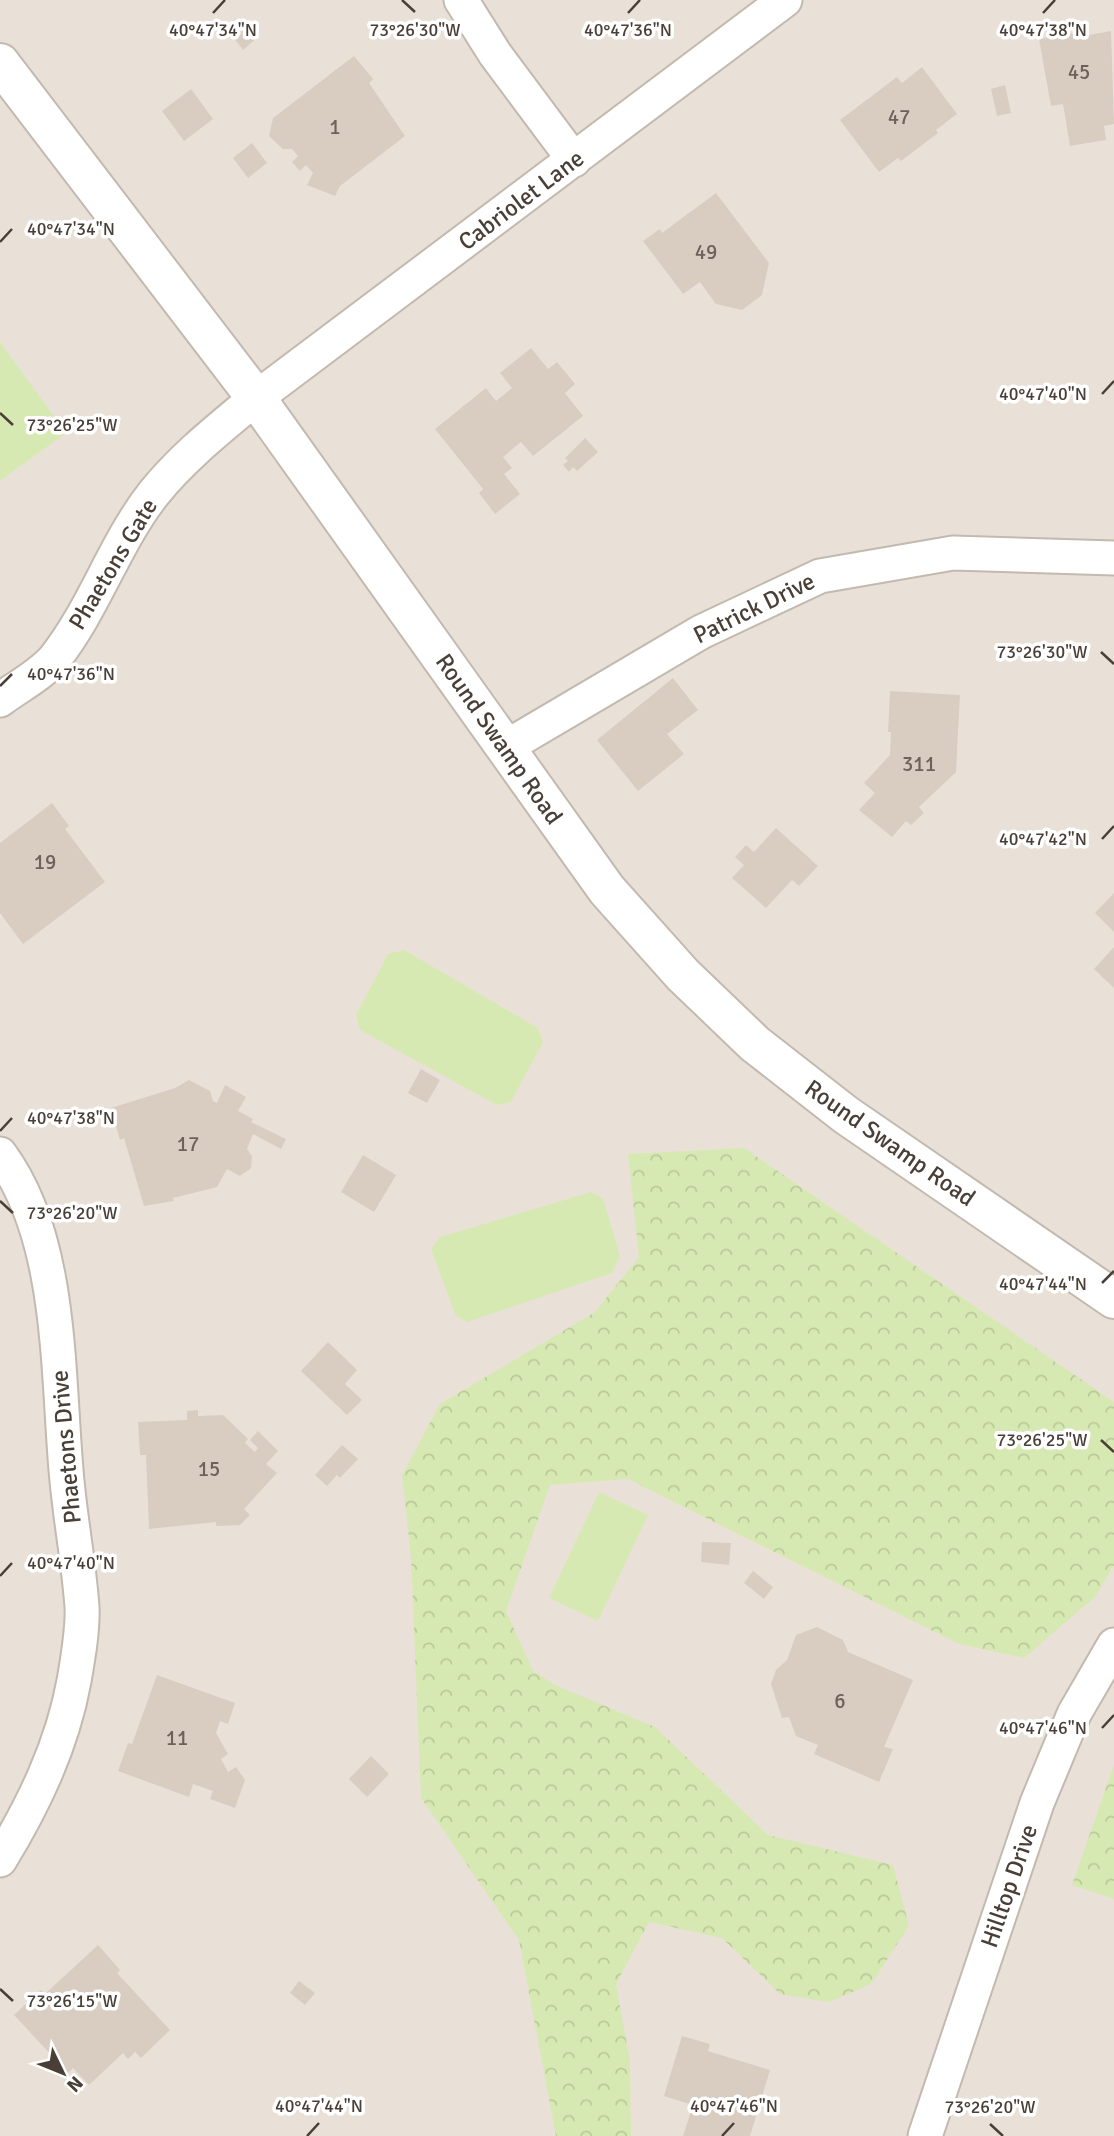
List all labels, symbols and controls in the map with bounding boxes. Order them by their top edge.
text: 40°47'34"N [169,19,257,41]
text: 73°26'30"W [370,19,460,41]
text: 40°47'36"N [584,19,672,41]
text: 40°47'38"N [999,19,1087,41]
house number: 45 [1068,59,1090,85]
house number: 47 [888,104,910,130]
house number: 1 [329,114,341,140]
street label: Cabriolet Lane [452,143,590,257]
text: 40°47'34"N [27,218,115,240]
house number: 49 [695,239,717,265]
text: 40°47'40"N [999,383,1087,405]
text: 73°26'25"W [27,414,117,436]
street label: Phaetons Gate [62,493,164,635]
street label: Patrick Drive [688,566,820,650]
text: 73°26'30"W [997,641,1087,663]
street label: Round Swamp Road [429,648,569,830]
text: 40°47'36"N [27,663,115,685]
house number: 311 [902,751,936,777]
text: 40°47'42"N [999,828,1087,850]
house number: 19 [34,849,56,875]
street label: Round Swamp Road [799,1073,981,1213]
text: 40°47'38"N [27,1107,115,1129]
house number: 17 [177,1131,199,1157]
text: 73°26'20"W [27,1202,117,1224]
text: 40°47'44"N [999,1273,1087,1295]
street label: Phaetons Drive [44,1369,88,1525]
text: 73°26'25"W [997,1429,1087,1451]
house number: 15 [198,1456,220,1482]
text: 40°47'40"N [27,1552,115,1574]
house number: 6 [834,1688,846,1714]
text: 40°47'46"N [999,1717,1087,1739]
house number: 11 [166,1725,188,1751]
street label: Hilltop Drive [974,1820,1044,1952]
text: 73°26'15"W [27,1990,117,2012]
north arrow [28,2038,98,2108]
text: N [61,2071,88,2097]
text: 40°47'44"N [275,2095,363,2117]
text: 40°47'46"N [690,2095,778,2117]
text: 73°26'20"W [945,2096,1035,2118]

